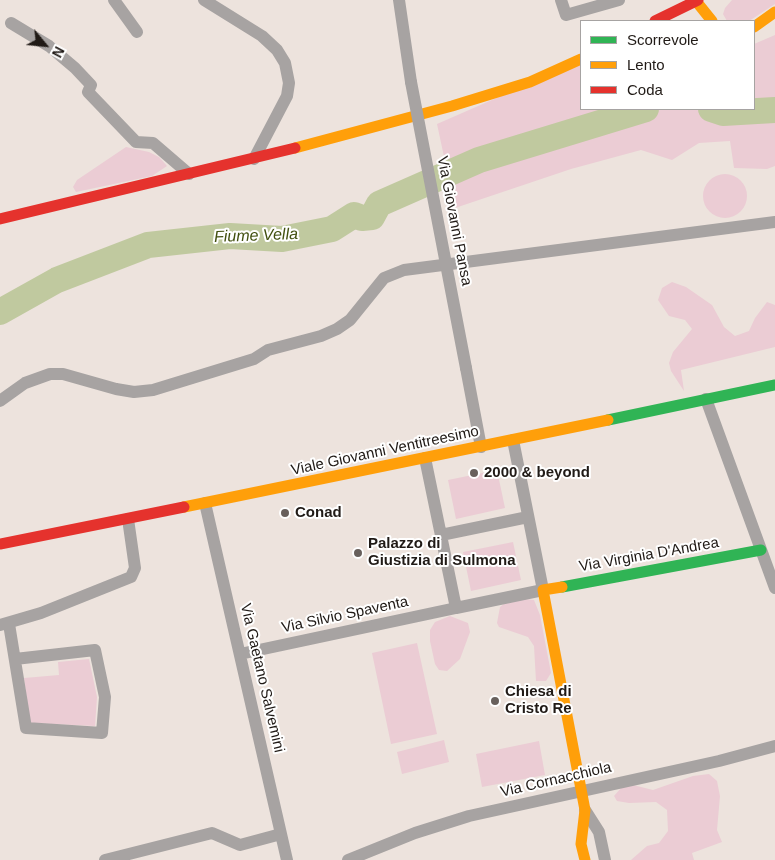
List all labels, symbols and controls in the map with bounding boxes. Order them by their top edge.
north arrow [20,20,70,70]
legend [580,20,755,110]
text: Scorrevole [627,31,699,48]
text: N [49,44,68,60]
text: Lento [627,56,665,73]
text: Coda [627,81,663,98]
street label: Via Giovanni Pansa [433,155,475,287]
water label: Fiume Vella [214,225,298,247]
street label: Viale Giovanni Ventitreesimo [289,422,481,480]
place label: 2000 & beyond [484,464,590,482]
marker: 2000 & beyond [468,467,480,479]
place label: Conad [295,504,342,522]
marker: Conad [279,507,291,519]
street label: Via Virginia D'Andrea [578,534,720,576]
place label: Palazzo di Giustizia di Sulmona [368,535,516,570]
marker: Palazzo di Giustizia di Sulmona [352,547,364,559]
street label: Via Silvio Spaventa [280,593,410,637]
street label: Via Gaetano Salvemini [236,602,288,754]
place label: Chiesa di Cristo Re [505,683,572,718]
marker: Chiesa di Cristo Re [489,695,501,707]
street label: Via Cornacchiola [499,759,613,801]

